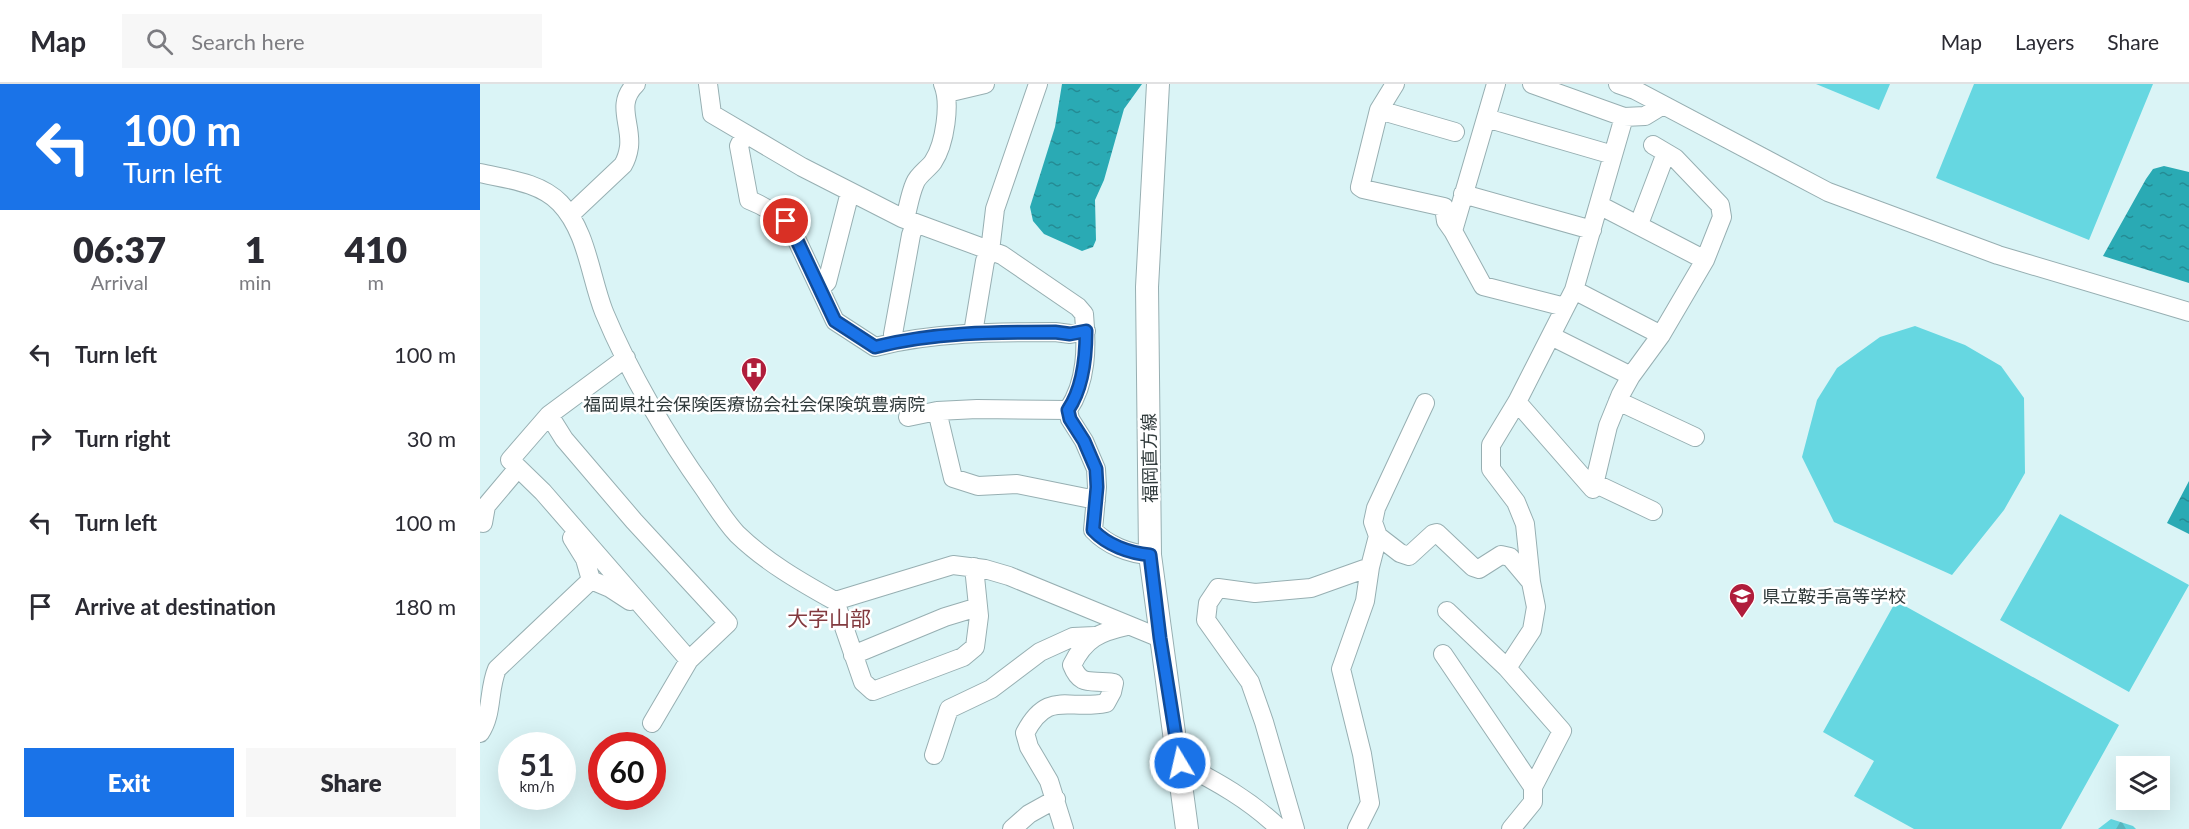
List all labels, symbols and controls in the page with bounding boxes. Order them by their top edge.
search box [122,14,542,68]
text: Map [30,24,86,58]
icon: search [143,25,176,58]
text: Search here [191,28,305,55]
text: Map [1941,29,1982,54]
text: Layers [2015,29,2074,54]
text: Share [2107,29,2159,54]
text: 100 m [123,105,241,155]
icon: left [24,108,102,186]
text: Turn left [123,156,222,189]
pin [760,195,811,246]
icon: arrive [769,204,802,237]
text: 06:37 [73,227,166,271]
text: 1 [245,227,266,271]
text: 410 [344,227,407,271]
text: Arrival [91,270,148,294]
text: min [239,270,271,294]
text: m [367,270,384,294]
icon: left [24,338,57,371]
text: Turn left [75,341,157,368]
text: 100 m [394,341,456,368]
hospital icon: 福岡県社会保険医療協会社会保険筑豊病院 [739,355,769,393]
place label: 福岡県社会保険医療協会社会保険筑豊病院 [583,393,925,415]
street label: 福岡直方線 [1137,413,1161,503]
icon: right [24,422,57,455]
text: Turn right [75,425,170,452]
text: 30 m [407,425,456,452]
icon: left [24,506,57,539]
text: Turn left [75,509,157,536]
text: 100 m [394,509,456,536]
school or university icon: 県立鞍手高等学校 [1727,581,1757,619]
place label: 県立鞍手高等学校 [1762,585,1906,607]
icon: arrive [24,590,57,623]
text: Arrive at destination [75,593,276,620]
text: 180 m [394,593,456,620]
district label: 大字山部 [787,605,871,630]
position arrow [1148,731,1212,795]
speed limit sign: 60 [588,732,666,810]
text: 51 [520,746,554,782]
button: Exit [24,748,234,817]
button: Share [246,748,456,817]
map controls [2116,756,2170,810]
button: layers [2116,756,2170,810]
text: km/h [519,777,555,795]

